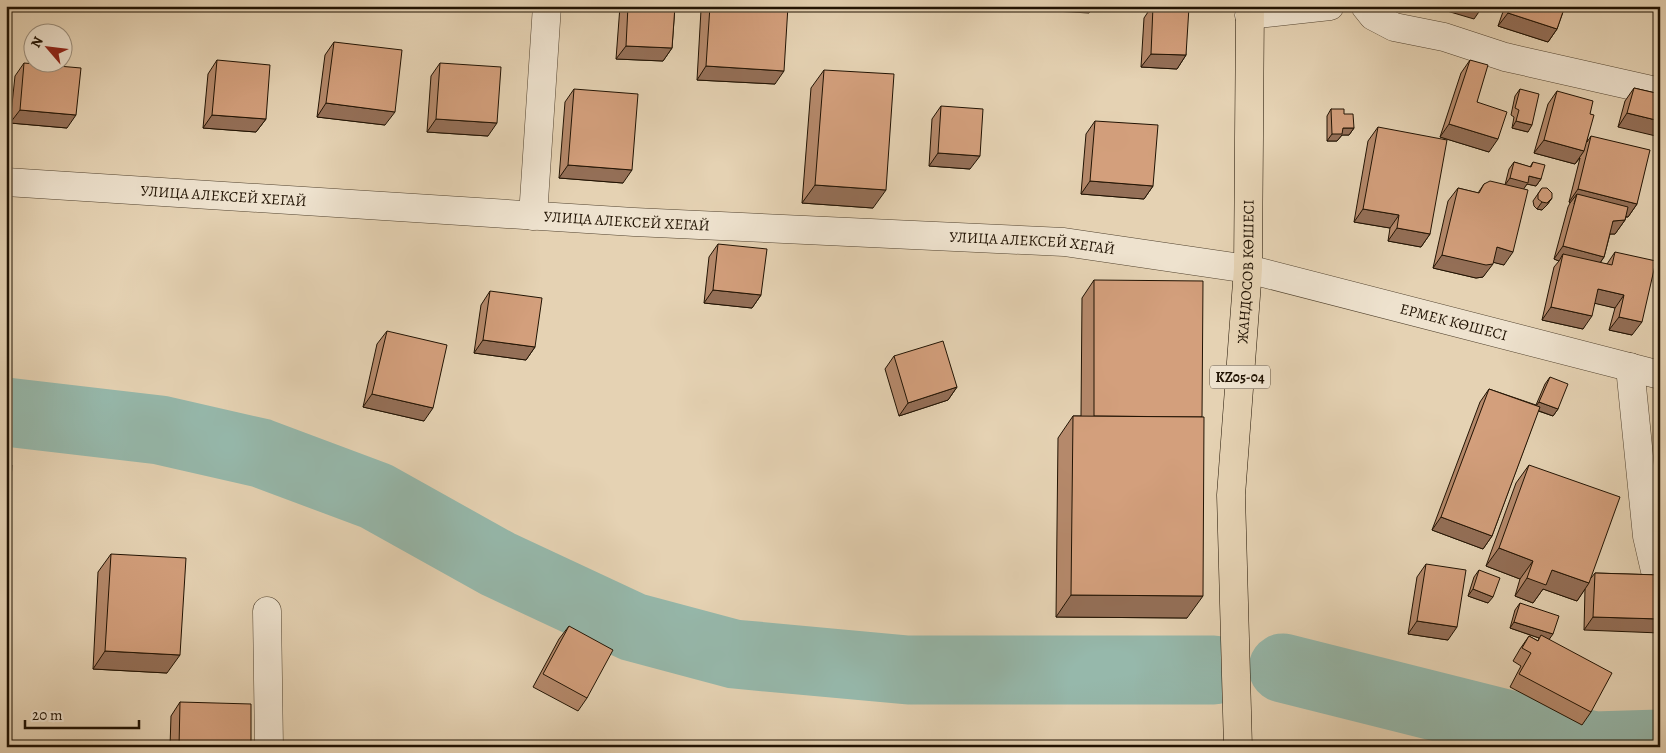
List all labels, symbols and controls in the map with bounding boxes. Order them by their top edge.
north arrow [22,22,72,72]
text: N [26,33,48,51]
street label: УЛИЦА АЛЕКСЕЙ ХЕГАЙ [140,181,307,211]
street label: ЖАНДОСОВ КӨШЕСІ [1232,200,1259,344]
street label: УЛИЦА АЛЕКСЕЙ ХЕГАЙ [543,206,710,236]
street label: УЛИЦА АЛЕКСЕЙ ХЕГАЙ [949,227,1116,259]
street label: ЕРМЕК КӨШЕСІ [1398,298,1510,345]
road number: KZ05-04 [1210,366,1270,388]
scale bar [25,698,139,730]
text: 20 m [32,705,63,725]

